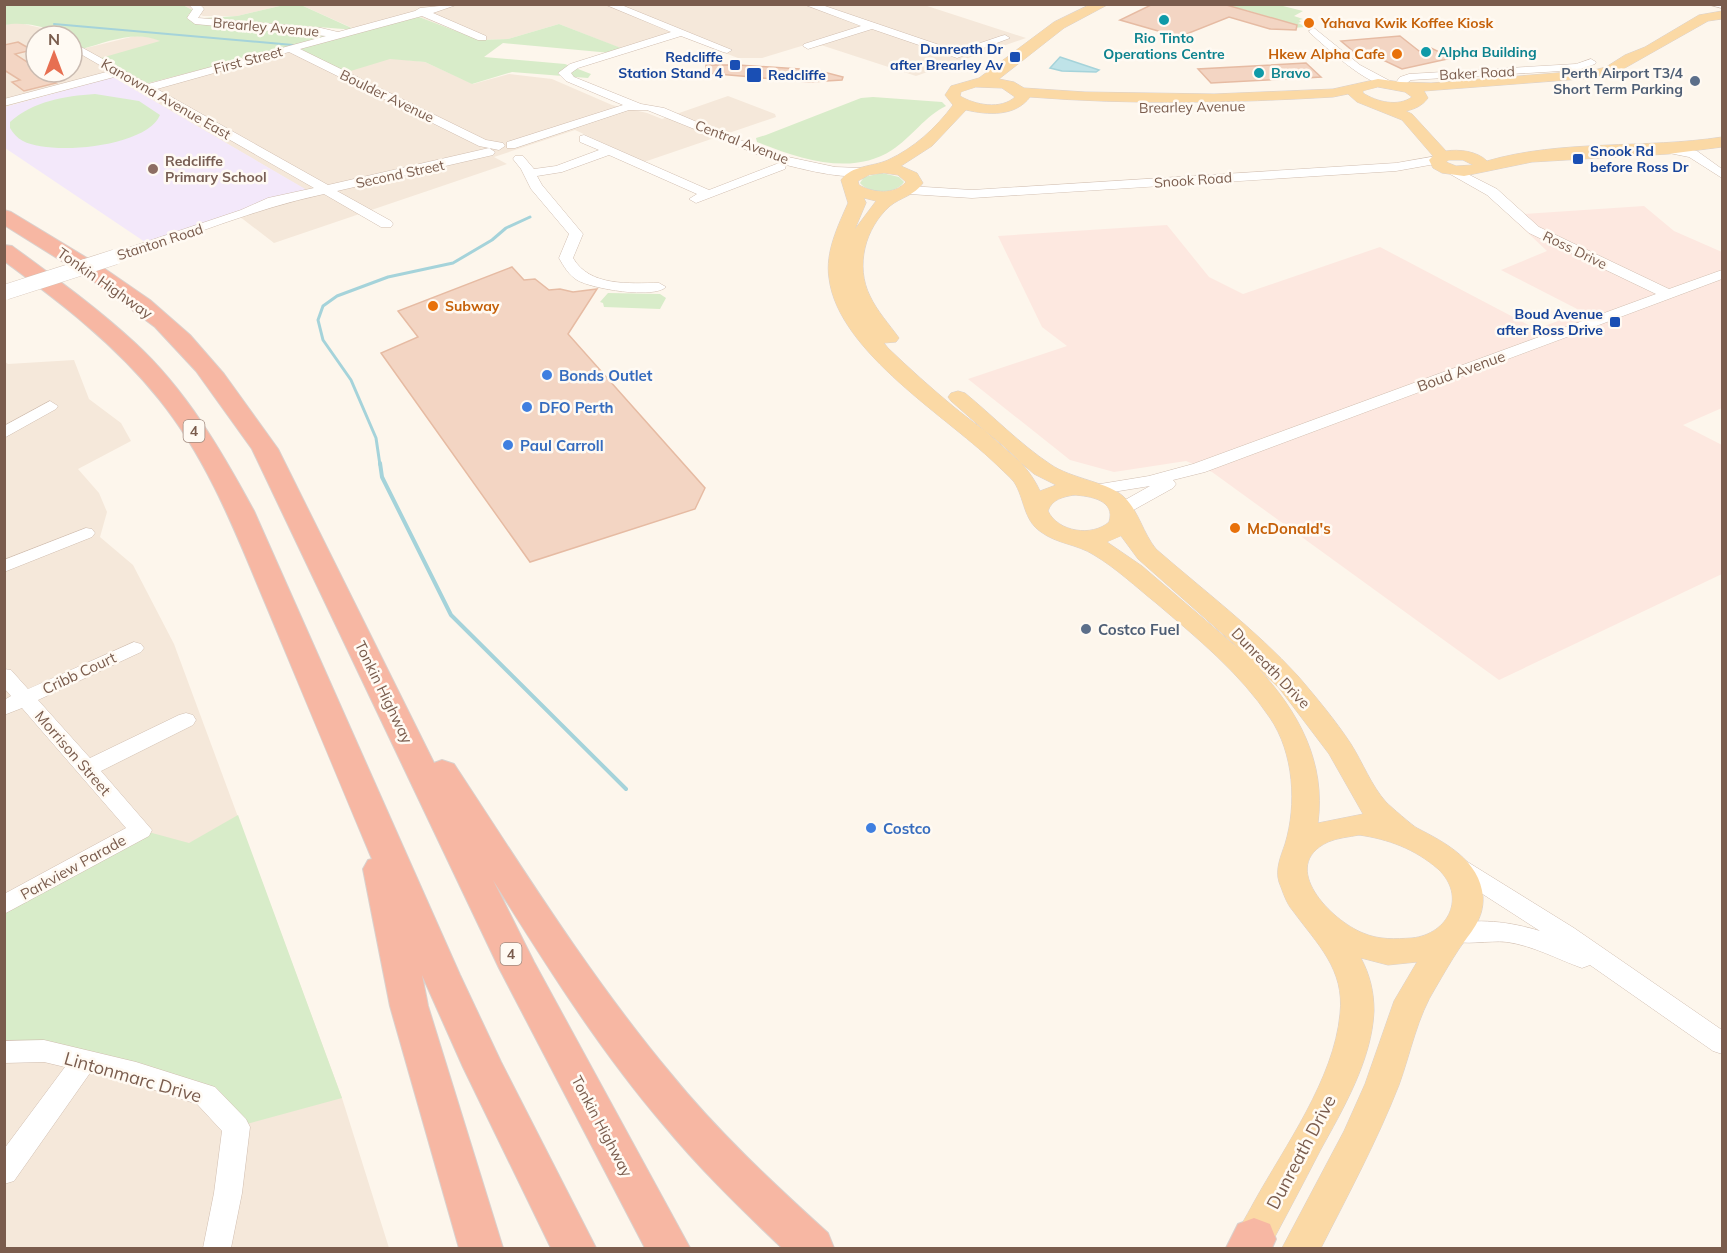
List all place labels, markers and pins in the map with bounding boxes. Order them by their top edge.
marker: Rio Tinto Operations Centre [1157,13,1171,27]
place label: Yahava Kwik Koffee Kiosk [1320,14,1494,32]
marker: Yahava Kwik Koffee Kiosk [1302,16,1316,30]
place label: Rio Tinto Operations Centre [1103,29,1225,63]
place label: Dunreath Dr after Brearley Av [890,40,1003,74]
place label: Alpha Building [1438,43,1537,61]
place label: Hkew Alpha Cafe [1268,45,1385,63]
marker: Alpha Building [1419,45,1433,59]
marker: Hkew Alpha Cafe [1390,47,1404,61]
place label: Redcliffe Station Stand 4 [618,48,724,82]
marker: Dunreath Dr after Brearley Av [1008,50,1022,64]
marker: Redcliffe Station Stand 4 [728,58,742,72]
place label: Bravo [1271,64,1310,82]
place label: Perth Airport T3/4 Short Term Parking [1553,64,1684,98]
marker: Redcliffe [745,66,763,84]
place label: Redcliffe [768,66,826,84]
marker: Bravo [1252,66,1266,80]
marker: Perth Airport T3/4 Short Term Parking [1688,74,1702,88]
place label: Snook Rd before Ross Dr [1590,142,1689,176]
place label: Redcliffe Primary School [165,152,267,186]
marker: Snook Rd before Ross Dr [1571,152,1585,166]
marker: Redcliffe Primary School [146,162,160,176]
place label: Subway [445,297,500,315]
marker: Subway [426,299,440,313]
place label: Boud Avenue after Ross Drive [1497,305,1603,339]
marker: Boud Avenue after Ross Drive [1608,315,1622,329]
place label: Bonds Outlet [559,366,653,385]
marker: Bonds Outlet [540,368,554,382]
place label: DFO Perth [539,398,614,417]
marker: DFO Perth [520,400,534,414]
place label: Paul Carroll [520,436,604,455]
marker: Paul Carroll [501,438,515,452]
place label: McDonald's [1247,519,1331,538]
marker: McDonald's [1228,521,1242,535]
place label: Costco Fuel [1098,620,1180,639]
marker: Costco Fuel [1079,622,1093,636]
place label: Costco [883,819,931,838]
marker: Costco [864,821,878,835]

